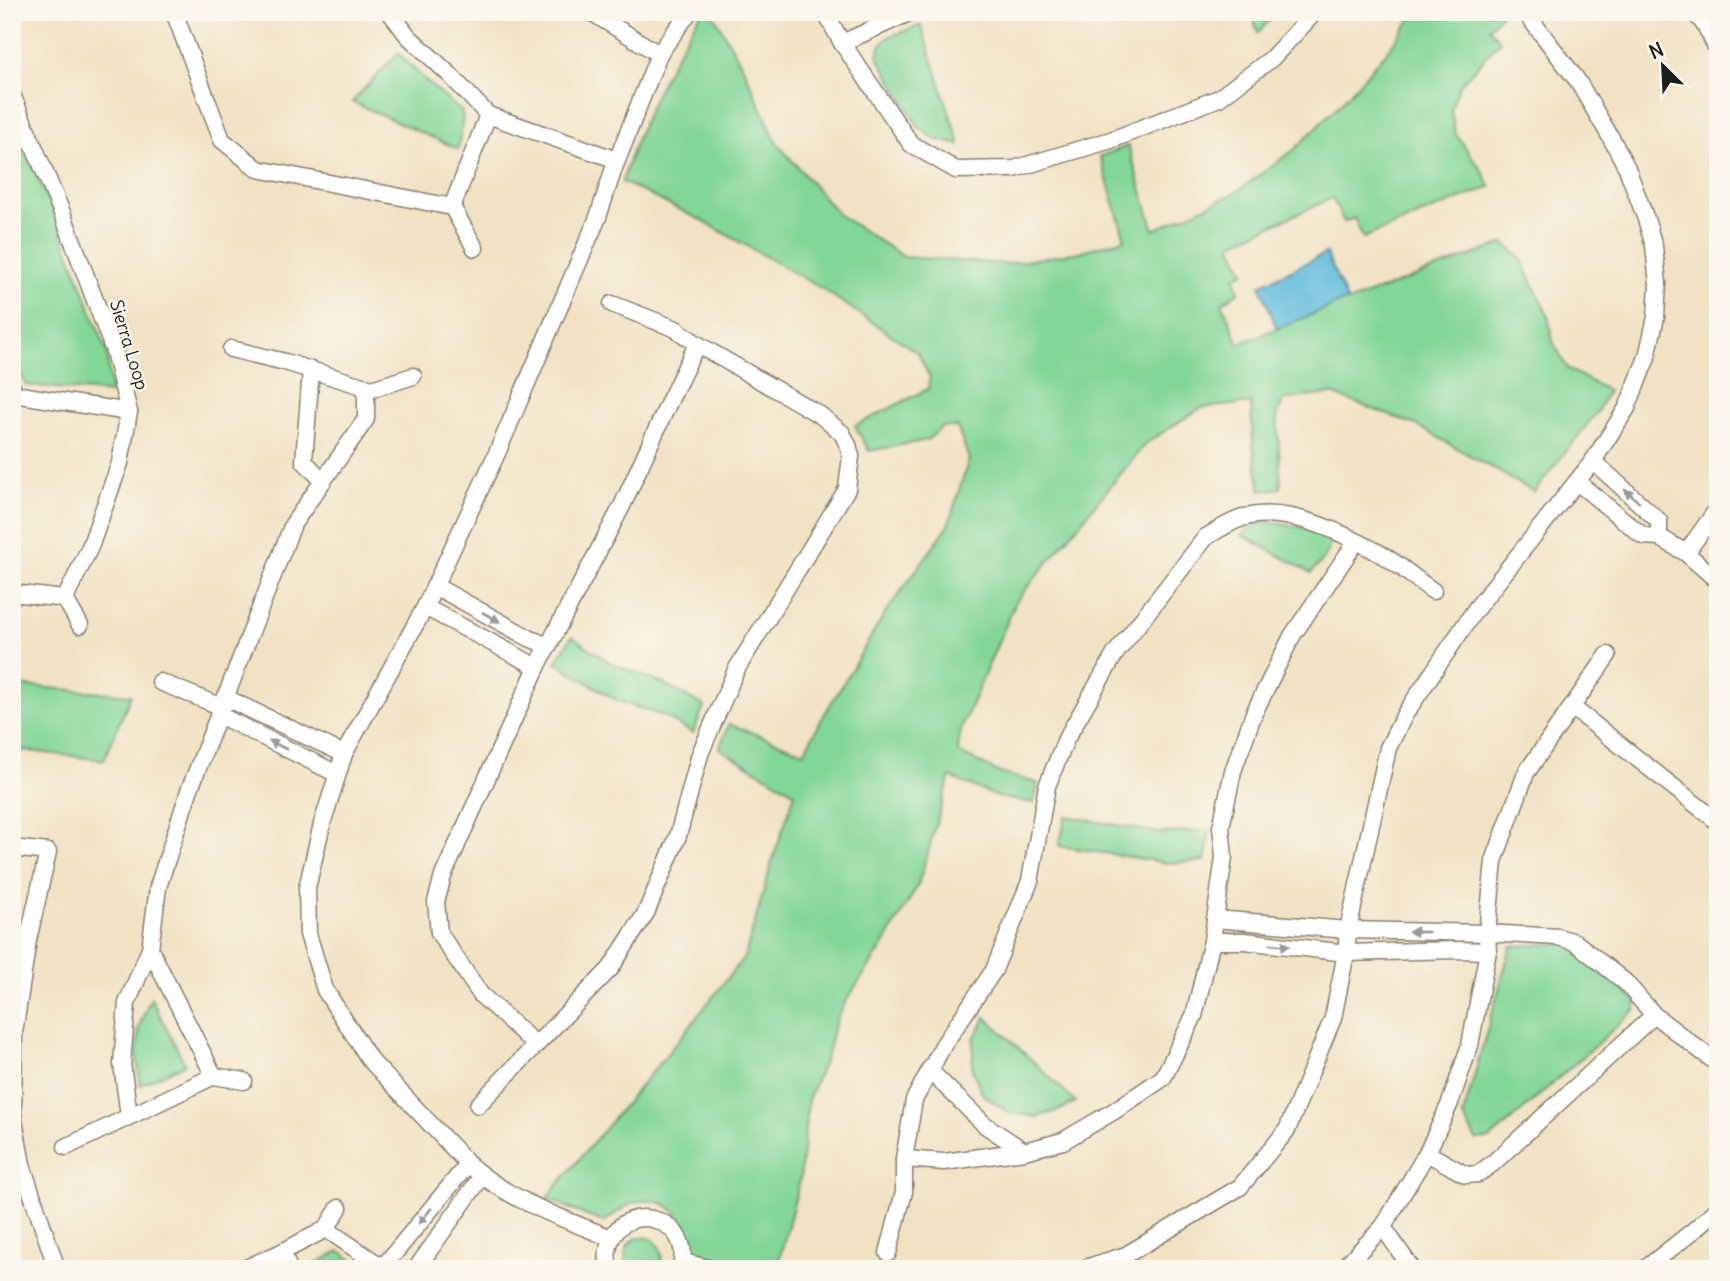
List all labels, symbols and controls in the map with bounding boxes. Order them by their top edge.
north arrow [1628,32,1698,102]
text: N [1645,37,1667,64]
street label: Sierra Loop [105,297,154,393]
one-way arrow [1624,489,1641,505]
one-way arrow [481,611,501,623]
one-way arrow [268,739,288,750]
one-way arrow [1408,926,1430,937]
one-way arrow [1270,940,1292,951]
one-way arrow [418,1206,433,1224]

